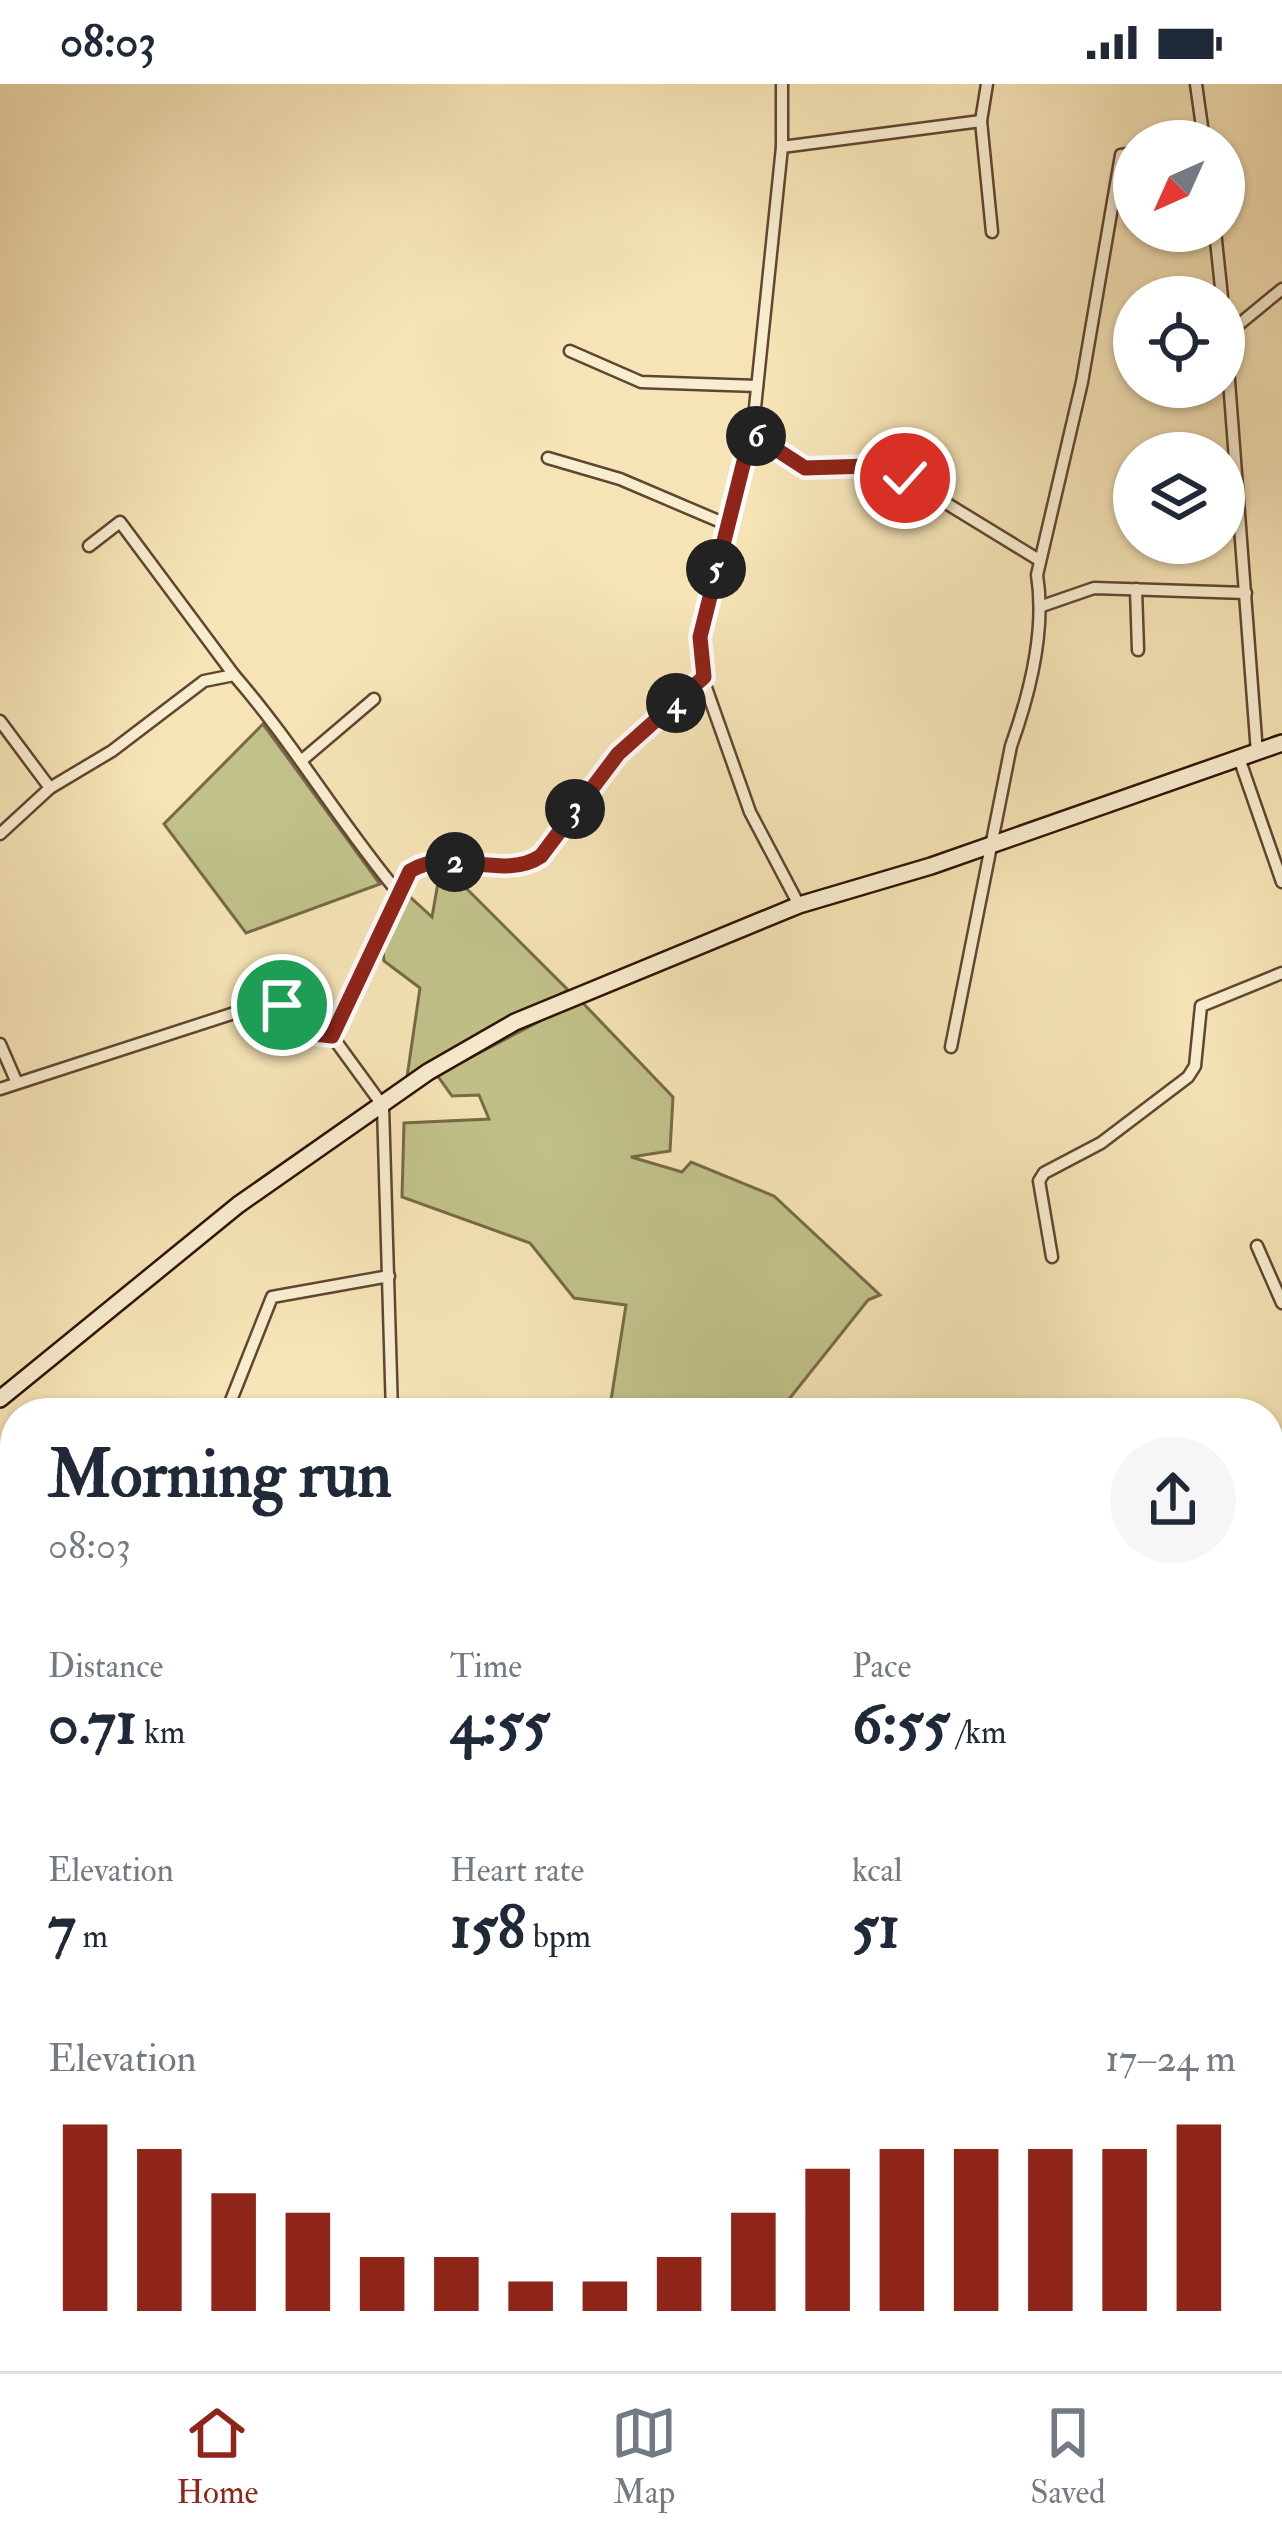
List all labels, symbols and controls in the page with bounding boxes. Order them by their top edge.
text: 08:03 [60,14,156,70]
north arrow [1113,120,1245,252]
map controls [1113,120,1245,564]
button: locate [1113,276,1245,408]
pin: 6 [726,406,786,466]
text: 6 [748,415,764,456]
pin [854,427,956,529]
button: layers [1113,432,1245,564]
icon: check [872,445,938,511]
pin: 5 [686,539,746,599]
text: 5 [709,548,723,589]
pin: 4 [646,673,706,733]
text: 4 [667,682,685,723]
pin: 3 [545,779,605,839]
text: 3 [569,788,581,829]
pin: 2 [425,832,485,892]
text: 2 [447,841,463,882]
pin [231,954,333,1056]
icon: arrive [249,972,315,1038]
text: Morning run [48,1434,392,1517]
button: share [1110,1437,1236,1563]
text: 08:03 [48,1521,131,1570]
text: Distance [48,1646,163,1687]
text: Time [450,1646,522,1687]
text: Pace [852,1646,911,1687]
text: 0.71 [48,1687,137,1762]
text: 4:55 [450,1687,550,1762]
text: 6:55 [852,1687,950,1762]
text: km [137,1712,185,1753]
text: /km [950,1712,1007,1753]
text: Elevation [48,1850,174,1891]
text: Heart rate [450,1850,584,1891]
text: kcal [852,1850,903,1891]
text: 7 [48,1891,76,1966]
text: 158 [450,1891,526,1966]
text: 51 [852,1891,900,1966]
text: m [76,1916,108,1957]
text: bpm [526,1916,591,1957]
text: Elevation [48,2034,197,2083]
text: 17–24 m [1105,2034,1236,2083]
tab: Home [176,2400,258,2513]
tab: Map [611,2400,677,2513]
tab: Saved [1030,2400,1106,2513]

